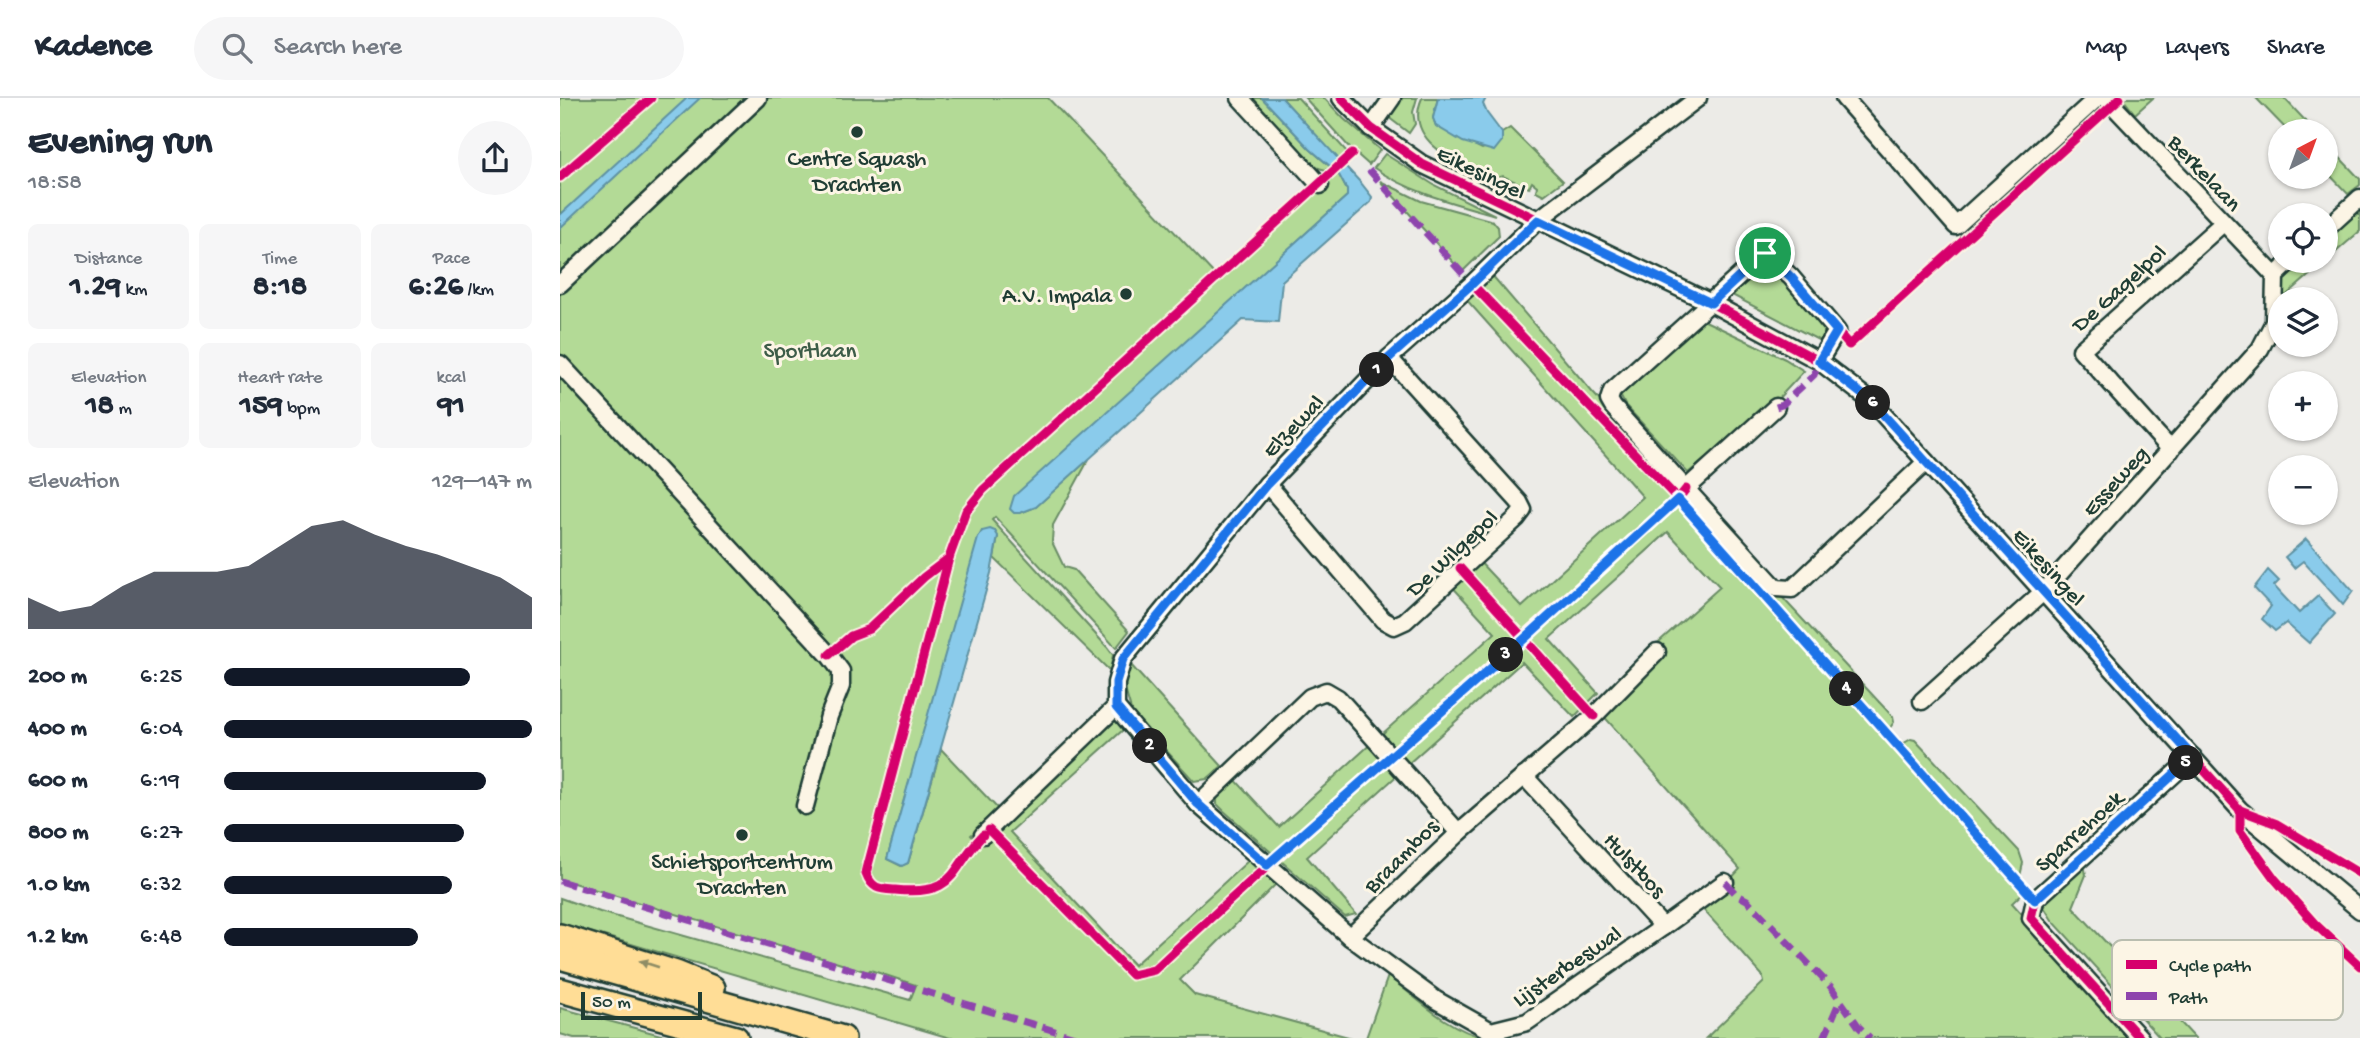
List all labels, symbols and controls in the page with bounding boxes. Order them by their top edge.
search box [194,17,684,80]
text: Kadence [35,29,152,67]
icon: search [218,29,256,67]
text: Search here [274,33,402,64]
text: Map [2085,34,2127,63]
text: Layers [2165,34,2229,63]
text: Share [2267,34,2325,63]
north arrow [2268,119,2338,189]
map controls [2268,119,2338,525]
button: share [458,121,532,195]
text: Evening run [28,122,212,166]
marker: Centre Squash Drachten [849,124,865,140]
street label: Berkelaan [2160,130,2246,219]
street label: Eikesingel [1431,141,1529,207]
place label: Centre Squash Drachten [788,147,926,200]
text: 18:58 [28,170,82,197]
button: locate [2268,203,2338,273]
pin [1735,223,1795,283]
icon: arrive [1746,234,1784,272]
street label: De Gagelpol [2066,240,2173,340]
text: Distance [75,248,142,271]
text: Time [263,248,297,271]
text: Pace [433,248,470,271]
text: 1.29 [70,271,121,306]
text: 8:18 [253,271,307,306]
text: 6:26 [409,271,463,306]
text: km [121,279,148,302]
text: /km [463,279,494,302]
place label: A.V. Impala [1002,284,1113,311]
marker: A.V. Impala [1118,286,1134,302]
button: layers [2268,287,2338,357]
park label: Sportlaan [764,339,857,366]
pin: 1 [1360,352,1394,388]
text: 1 [1373,358,1380,381]
text: Elevation [71,367,146,390]
text: Heart rate [237,367,323,390]
text: kcal [436,367,466,390]
button: + [2268,371,2338,441]
pin: 6 [1856,386,1890,420]
text: 18 [85,390,114,425]
text: 159 [240,390,283,425]
text: 91 [438,390,465,425]
street label: Elzewal [1258,390,1331,465]
text: 6 [1868,391,1877,414]
text: m [114,398,132,421]
text: bpm [283,398,320,421]
street label: Esseweg [2078,441,2155,523]
button: − [2268,455,2338,525]
text: Elevation [28,469,119,496]
text: 129–147 m [432,469,532,496]
street label: De Wilgepol [1401,505,1505,605]
street label: Eikesingel [2005,524,2089,613]
pin: 3 [1488,638,1524,672]
text: 3 [1501,643,1510,666]
text: 200 m [28,664,87,691]
text: 6:25 [140,664,182,691]
pin: 4 [1830,672,1864,706]
text: 4 [1842,677,1851,700]
text: 400 m [28,716,87,743]
text: 6:04 [140,716,183,743]
pin: 2 [1132,728,1168,764]
text: 2 [1145,734,1154,757]
pin: 5 [2168,746,2204,780]
text: 5 [2181,751,2191,774]
text: 600 m [28,768,88,795]
text: 6:19 [140,768,180,795]
street label: Sparrehoek [2031,784,2132,879]
street label: Braambos [1359,814,1446,901]
text: 800 m [28,820,89,847]
text: 6:27 [140,820,182,847]
marker: Schietsportcentrum Drachten [734,827,750,843]
street label: Hulstbos [1596,828,1671,905]
place label: Schietsportcentrum Drachten [651,850,833,903]
text: 1.0 km [28,872,90,899]
text: 6:32 [140,872,182,899]
street label: Lijsterbeswal [1508,921,1628,1014]
text: 1.2 km [28,924,88,951]
text: 6:48 [140,924,182,951]
legend [2112,940,2343,1020]
text: Cycle path [2169,956,2251,979]
one-way arrow [638,958,659,969]
text: Path [2168,988,2208,1011]
scale bar [581,989,702,1021]
text: 50 m [592,992,631,1015]

